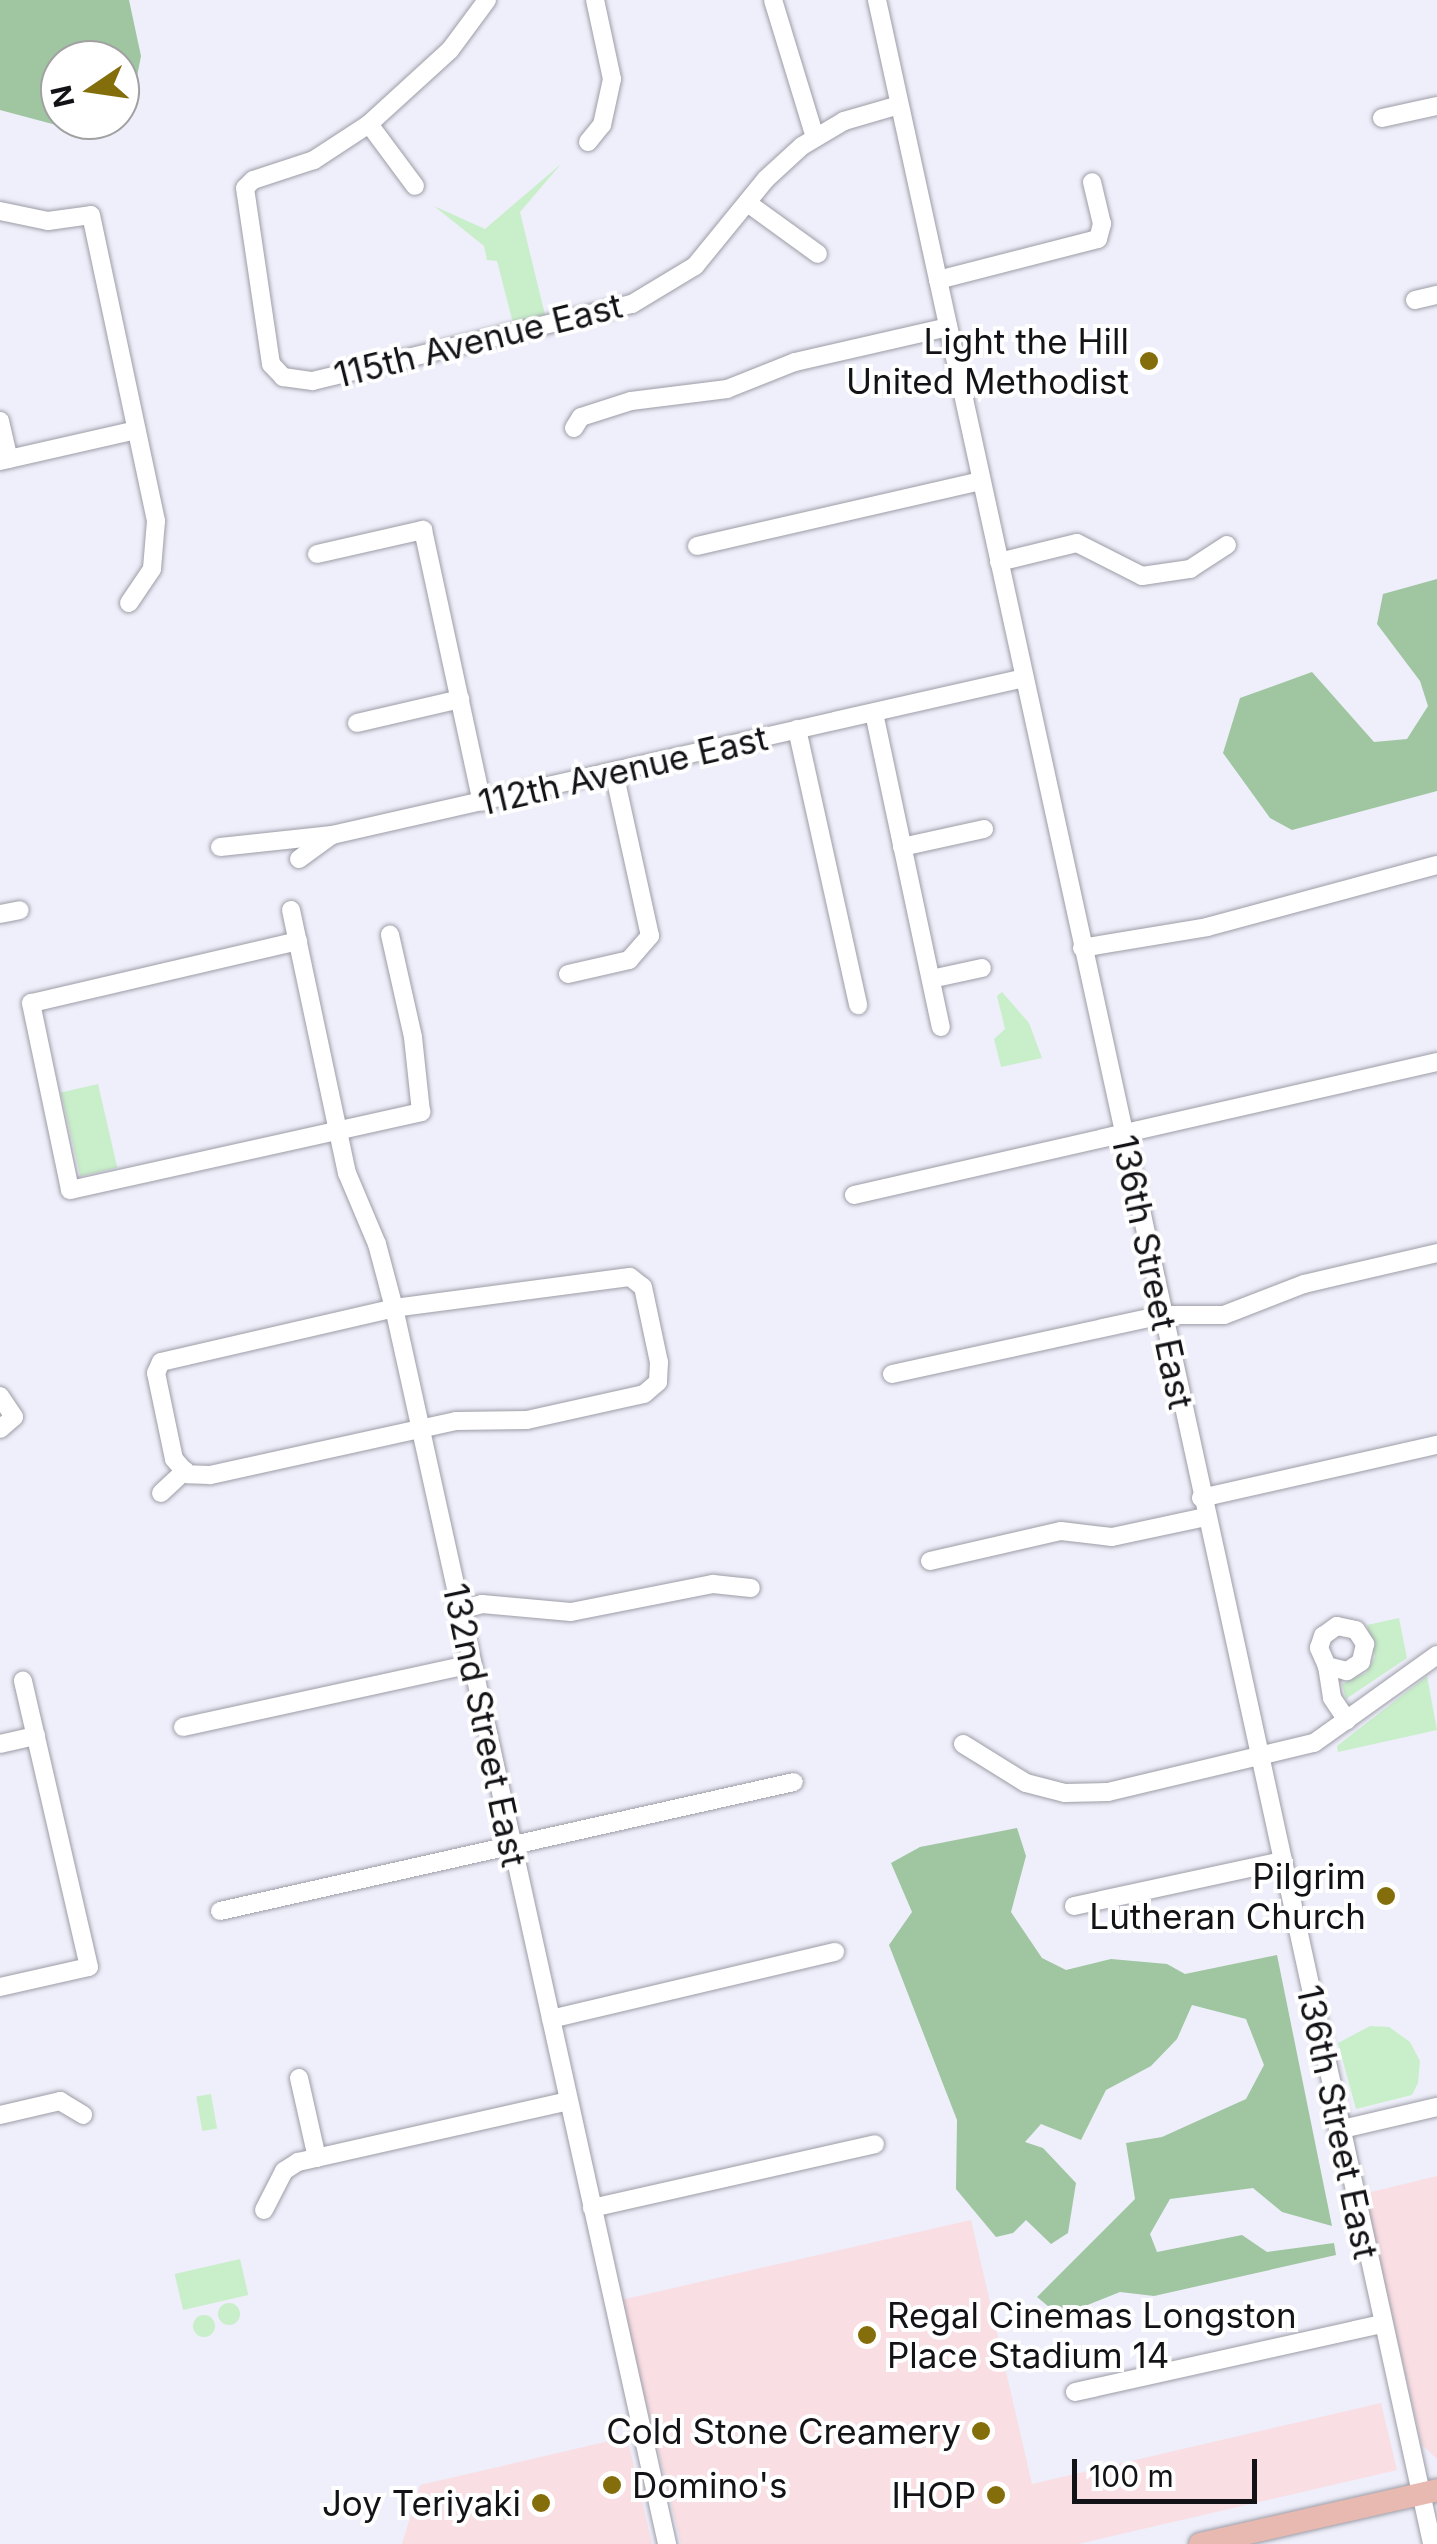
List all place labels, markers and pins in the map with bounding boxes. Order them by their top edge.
place label: Light the Hill United Methodist [846,320,1129,402]
marker: Light the Hill United Methodist [1138,350,1160,372]
place label: Pilgrim Lutheran Church [1089,1855,1366,1937]
marker: Pilgrim Lutheran Church [1375,1885,1397,1907]
place label: Regal Cinemas Longston Place Stadium 14 [887,2294,1297,2376]
marker: Regal Cinemas Longston Place Stadium 14 [856,2324,878,2346]
place label: Cold Stone Creamery [606,2410,961,2452]
marker: Cold Stone Creamery [970,2420,992,2442]
place label: Domino's [632,2464,788,2506]
marker: Domino's [601,2474,623,2496]
place label: IHOP [891,2474,976,2516]
place label: Joy Teriyaki [322,2482,521,2524]
marker: IHOP [985,2484,1007,2506]
marker: Joy Teriyaki [530,2492,552,2514]

